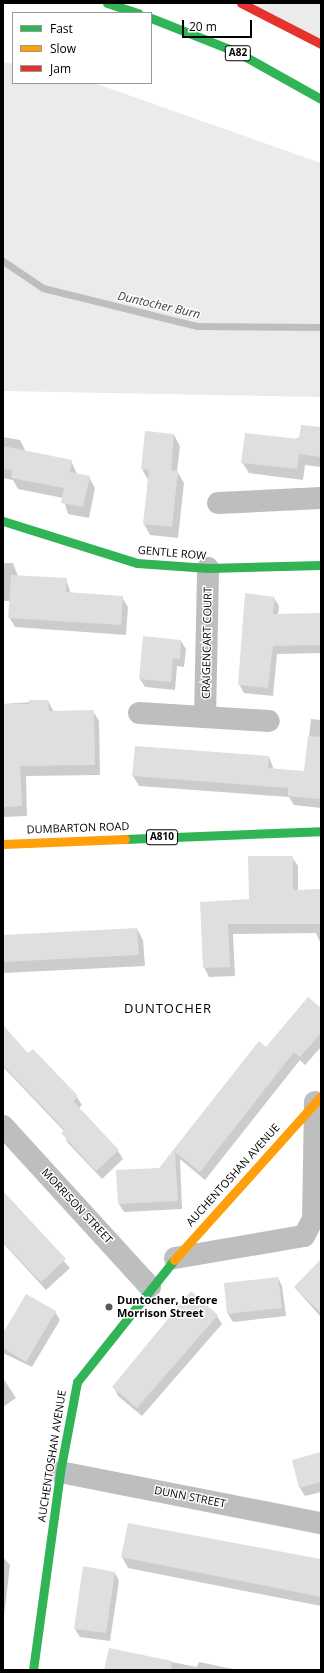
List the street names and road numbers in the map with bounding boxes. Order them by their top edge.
road number: A82 [224,45,252,61]
street label: GENTLE ROW [137,543,207,563]
street label: CRAIGENCART COURT [199,587,215,699]
street label: DUMBARTON ROAD [26,820,130,836]
road number: A810 [145,829,179,845]
street label: AUCHENTOSHAN AVENUE [183,1121,283,1229]
street label: MORRISON STREET [39,1166,115,1246]
street label: AUCHENTOSHAN AVENUE [35,1389,69,1523]
street label: DUNN STREET [153,1484,227,1510]

